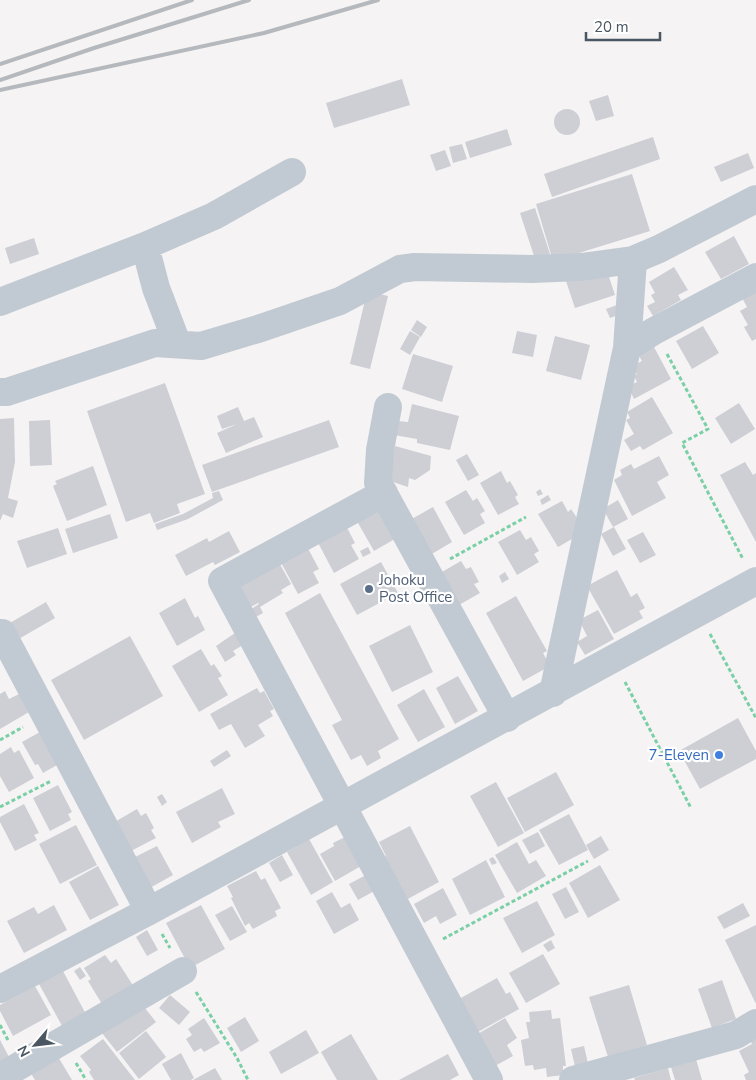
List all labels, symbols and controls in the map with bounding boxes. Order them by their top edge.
scale bar [586,10,660,42]
text: 20 m [594,17,629,37]
place label: Johoku Post Office [378,570,452,607]
marker: Johoku Post Office [363,583,375,595]
place label: 7-Eleven [649,745,709,765]
marker: 7-Eleven [713,749,725,761]
north arrow [10,1020,60,1070]
text: N [13,1042,35,1060]

